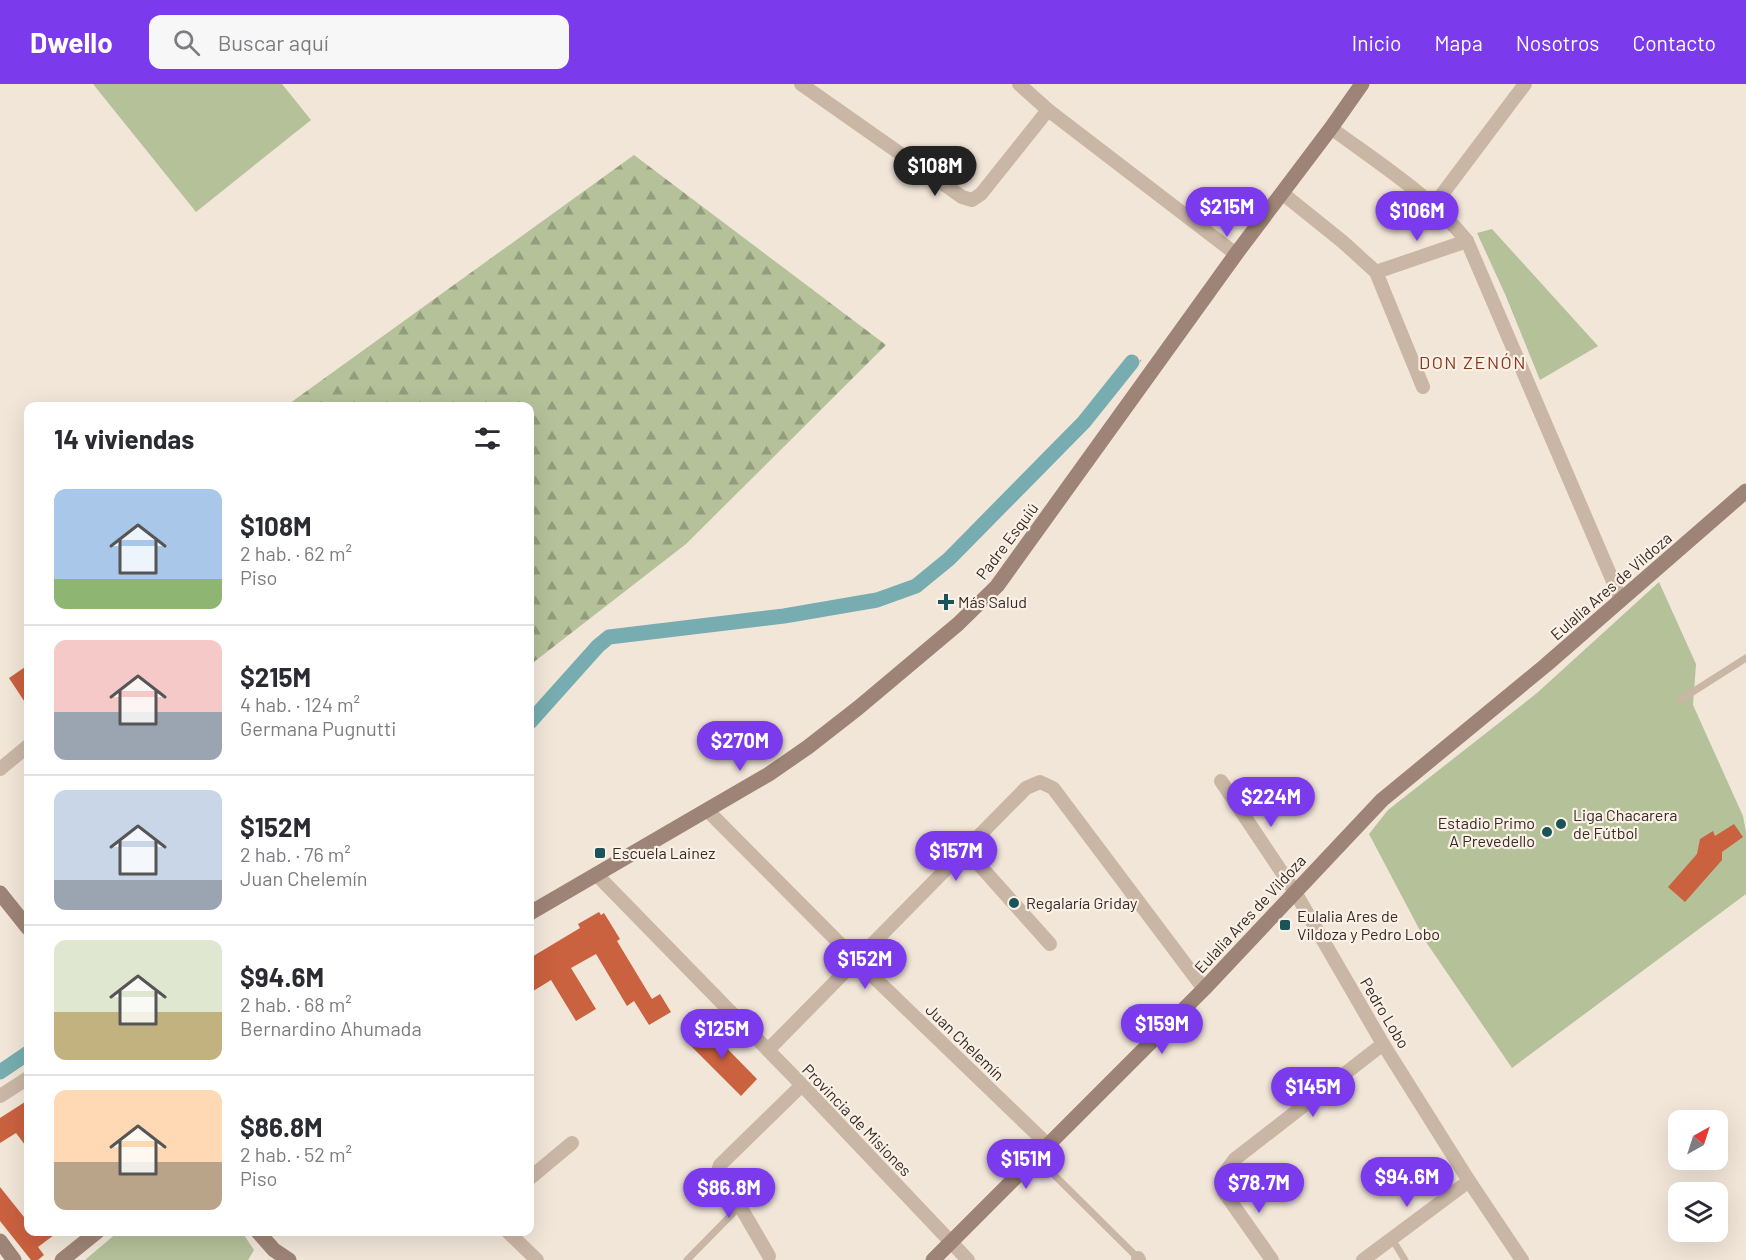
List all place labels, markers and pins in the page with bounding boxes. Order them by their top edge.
pin: $108M [893,146,977,197]
pin: $215M [1185,187,1269,238]
pin: $106M [1375,191,1459,242]
place label: Más Salud [958,592,1027,611]
marker: Más Salud [939,595,953,609]
pin: $270M [698,721,782,772]
pin: $224M [1229,777,1313,828]
place label: Liga Chacarera de Fútbol [1573,805,1677,842]
place label: Estadio Primo A Prevedello [1438,813,1535,850]
marker: Liga Chacarera de Fútbol [1554,817,1568,831]
marker: Estadio Primo A Prevedello [1540,825,1554,839]
pin: $157M [914,831,998,882]
place label: Escuela Lainez [612,843,715,862]
marker: Escuela Lainez [593,846,607,860]
place label: Regalaría Griday [1026,893,1138,912]
marker: Regalaría Griday [1007,896,1021,910]
place label: Eulalia Ares de Vildoza y Pedro Lobo [1297,906,1440,943]
marker: Eulalia Ares de Vildoza y Pedro Lobo [1278,918,1292,932]
pin: $152M [823,939,907,990]
pin: $159M [1120,1004,1204,1055]
pin: $125M [680,1009,764,1060]
pin: $145M [1271,1067,1355,1118]
pin: $151M [984,1139,1068,1190]
pin: $94.6M [1358,1157,1456,1208]
pin: $78.7M [1210,1163,1308,1214]
pin: $86.8M [680,1168,778,1219]

